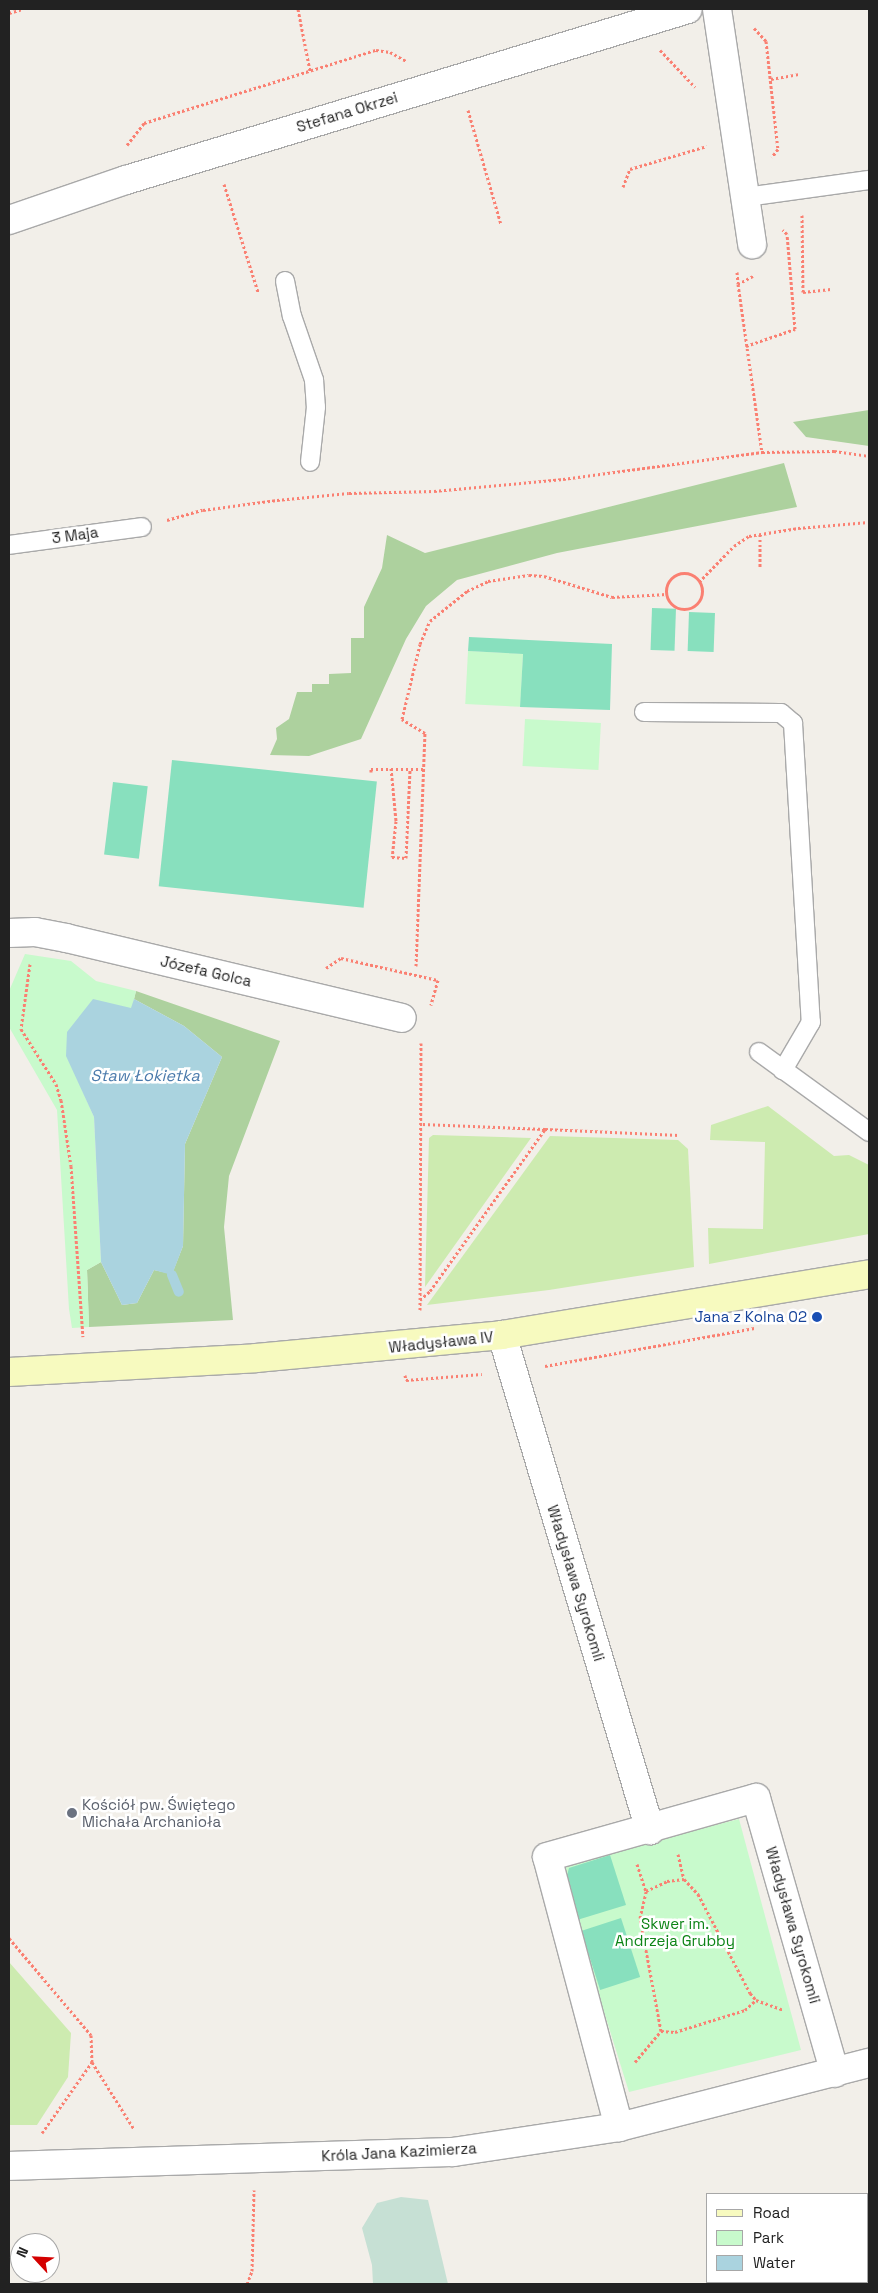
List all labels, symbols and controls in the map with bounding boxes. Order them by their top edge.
street label: Stefana Okrzei [294,88,400,136]
street label: 3 Maja [51,523,99,547]
street label: Józefa Golca [159,952,253,990]
water label: Staw Łokietka [90,1066,200,1086]
place label: Jana z Kolna 02 [694,1308,807,1326]
marker: Jana z Kolna 02 [811,1311,823,1323]
street label: Władysława IV [388,1328,494,1356]
street label: Władysława Syrokomli [544,1503,608,1663]
place label: Kościół pw. Świętego Michała Archanioła [82,1795,236,1830]
marker: Kościół pw. Świętego Michała Archanioła [66,1807,78,1819]
street label: Władysława Syrokomli [762,1845,824,2005]
park label: Skwer im. Andrzeja Grubby [615,1914,735,1949]
street label: Króla Jana Kazimierza [321,2139,477,2165]
legend [706,2193,868,2283]
text: Road [753,2203,790,2222]
text: Park [753,2228,784,2247]
north arrow [10,2233,60,2283]
text: N [12,2244,32,2260]
text: Water [753,2253,795,2272]

